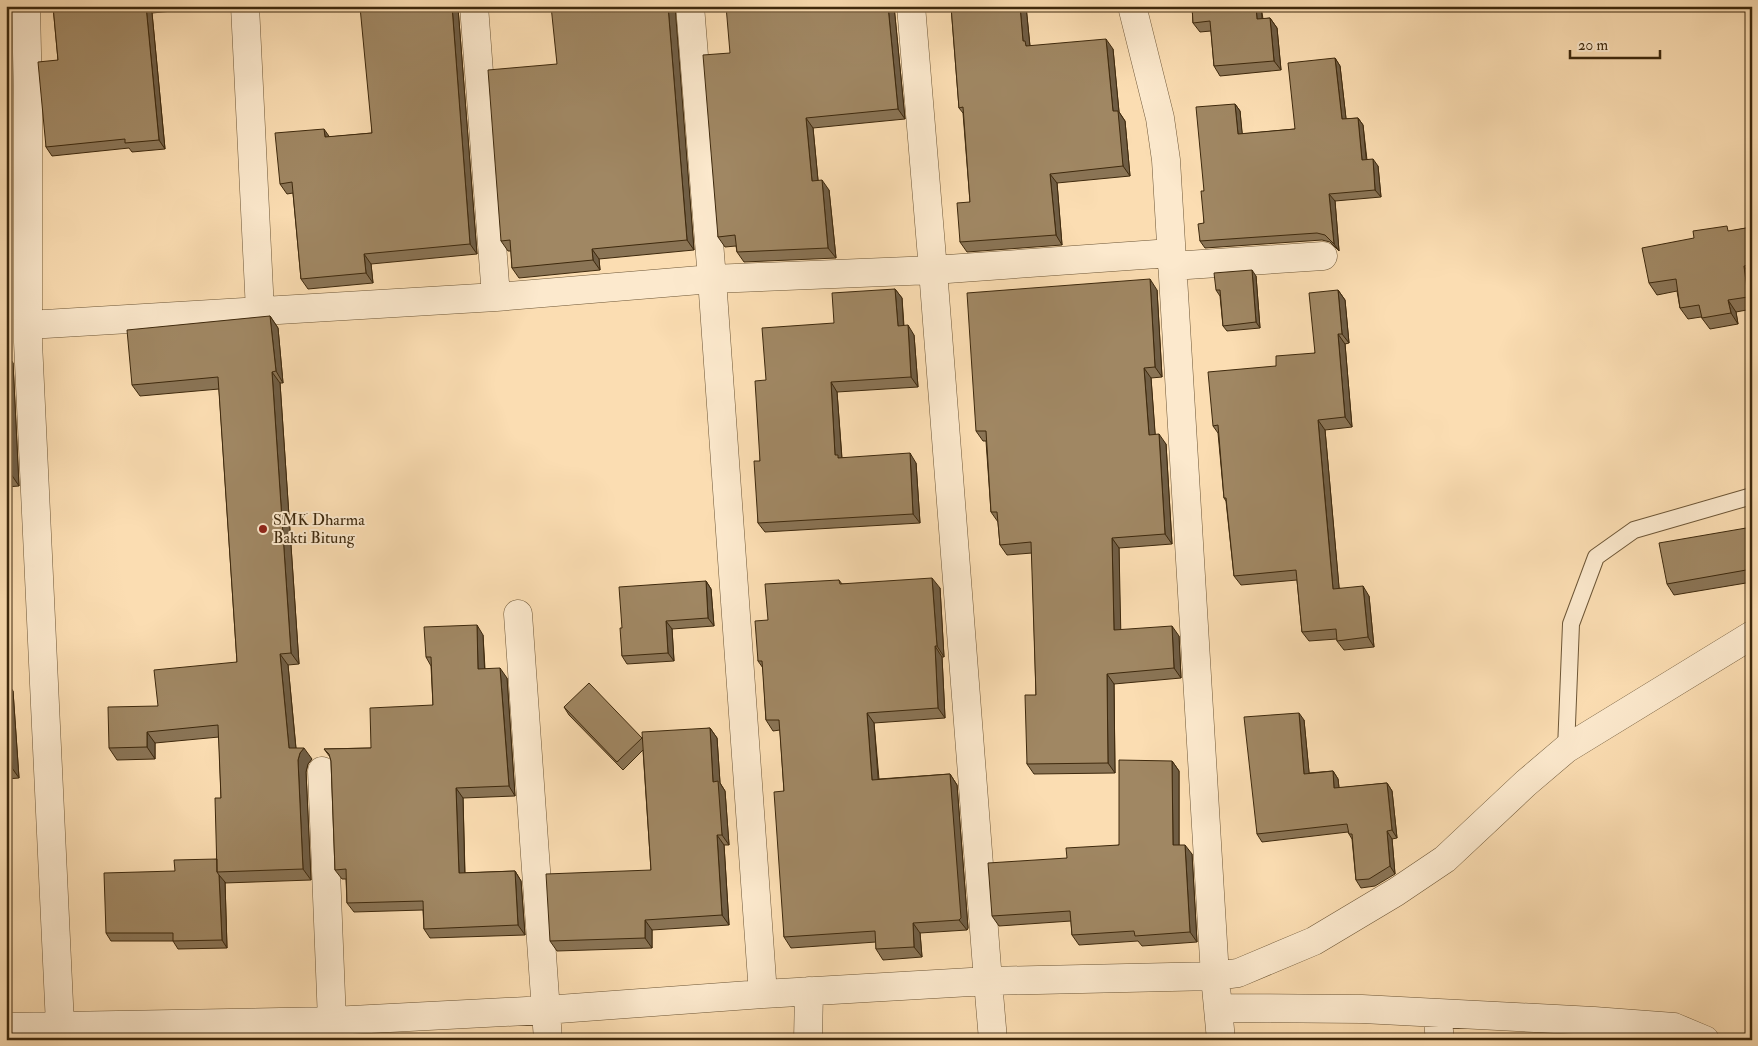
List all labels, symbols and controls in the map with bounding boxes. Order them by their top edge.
scale bar [1570,28,1660,60]
text: 20 m [1578,36,1608,55]
place label: SMK Dharma Bakti Bitung [273,510,365,548]
marker: SMK Dharma Bakti Bitung [257,523,269,535]

